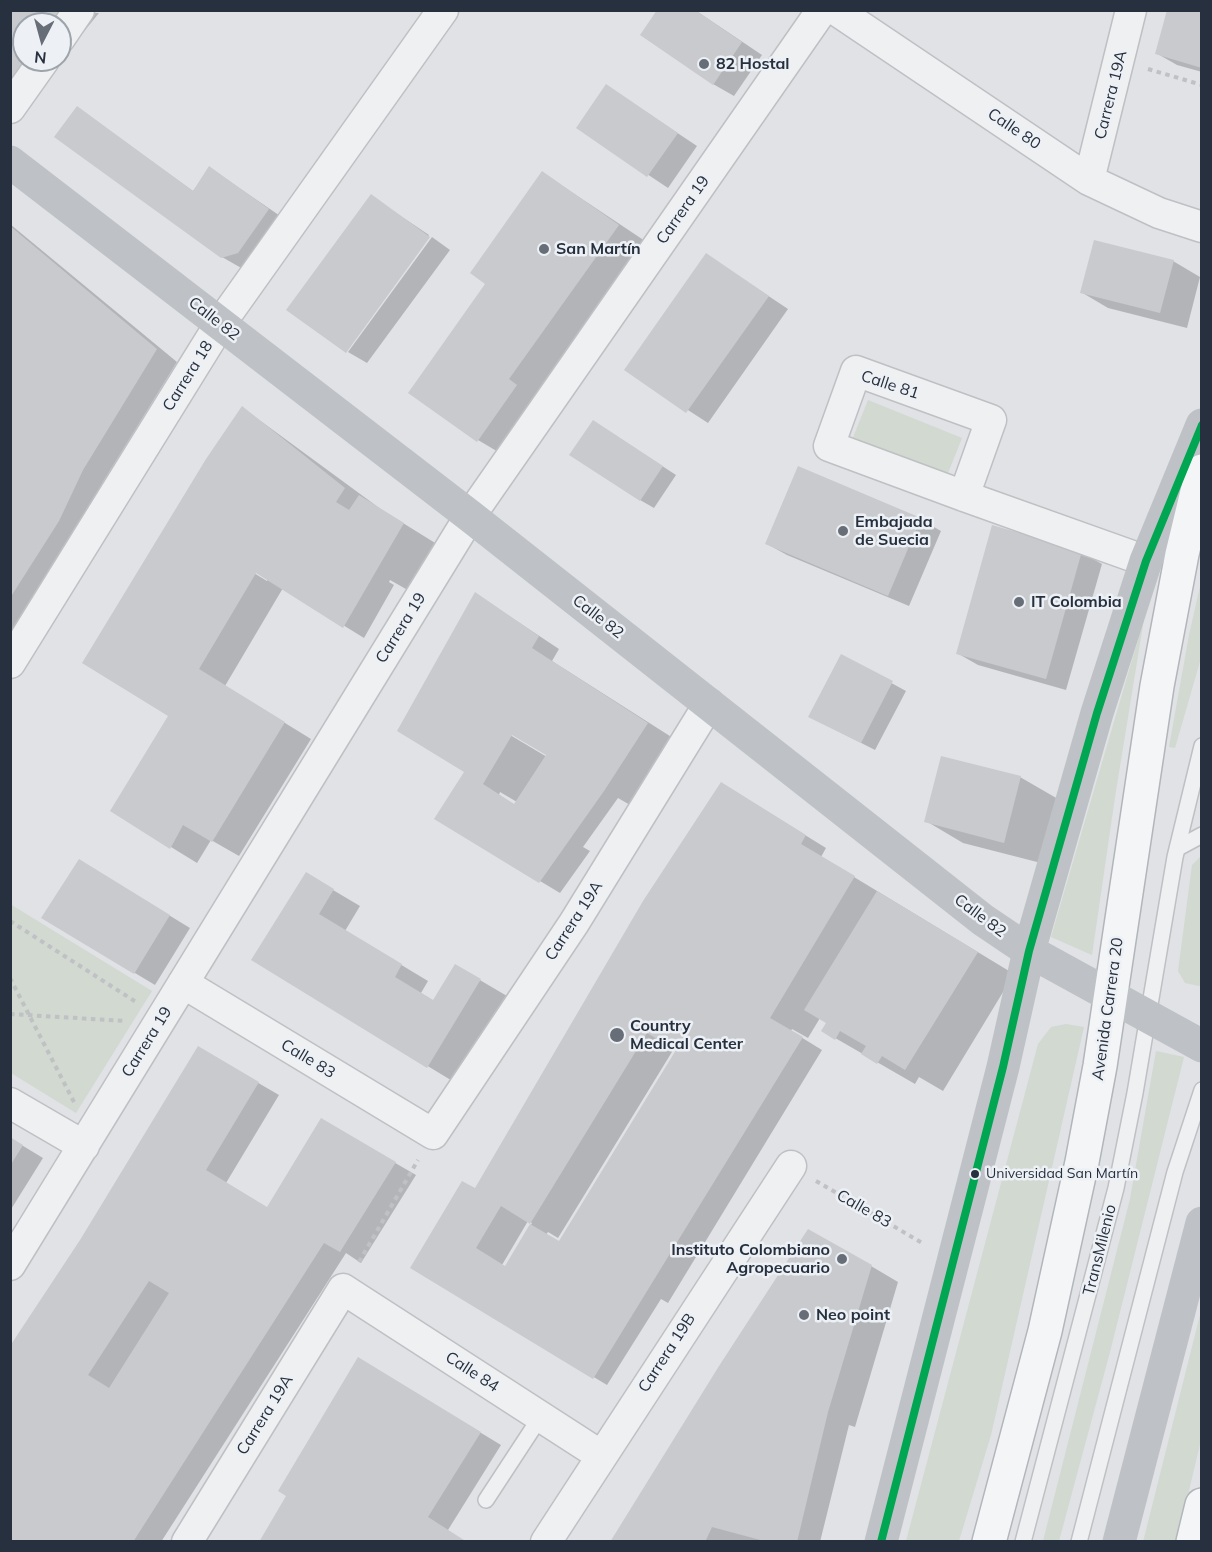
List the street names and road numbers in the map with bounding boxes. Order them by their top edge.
street label: Carrera 19A [1091,49,1131,141]
street label: Calle 80 [984,104,1044,154]
street label: Carrera 19 [652,172,714,248]
street label: Calle 82 [184,293,244,345]
street label: Carrera 18 [159,337,217,415]
street label: Calle 81 [859,367,921,403]
street label: Carrera 19 [372,589,430,667]
street label: Calle 82 [568,591,628,643]
street label: Carrera 19A [541,878,607,964]
street label: Calle 82 [950,890,1010,942]
street label: Avenida Carrera 20 [1088,936,1128,1082]
street label: Carrera 19 [118,1003,176,1081]
street label: Calle 83 [277,1035,339,1083]
street label: Calle 83 [833,1186,895,1232]
street label: TransMilenio [1079,1202,1121,1298]
street label: Carrera 19B [634,1310,700,1396]
street label: Calle 84 [442,1348,502,1396]
street label: Carrera 19A [233,1371,297,1459]

